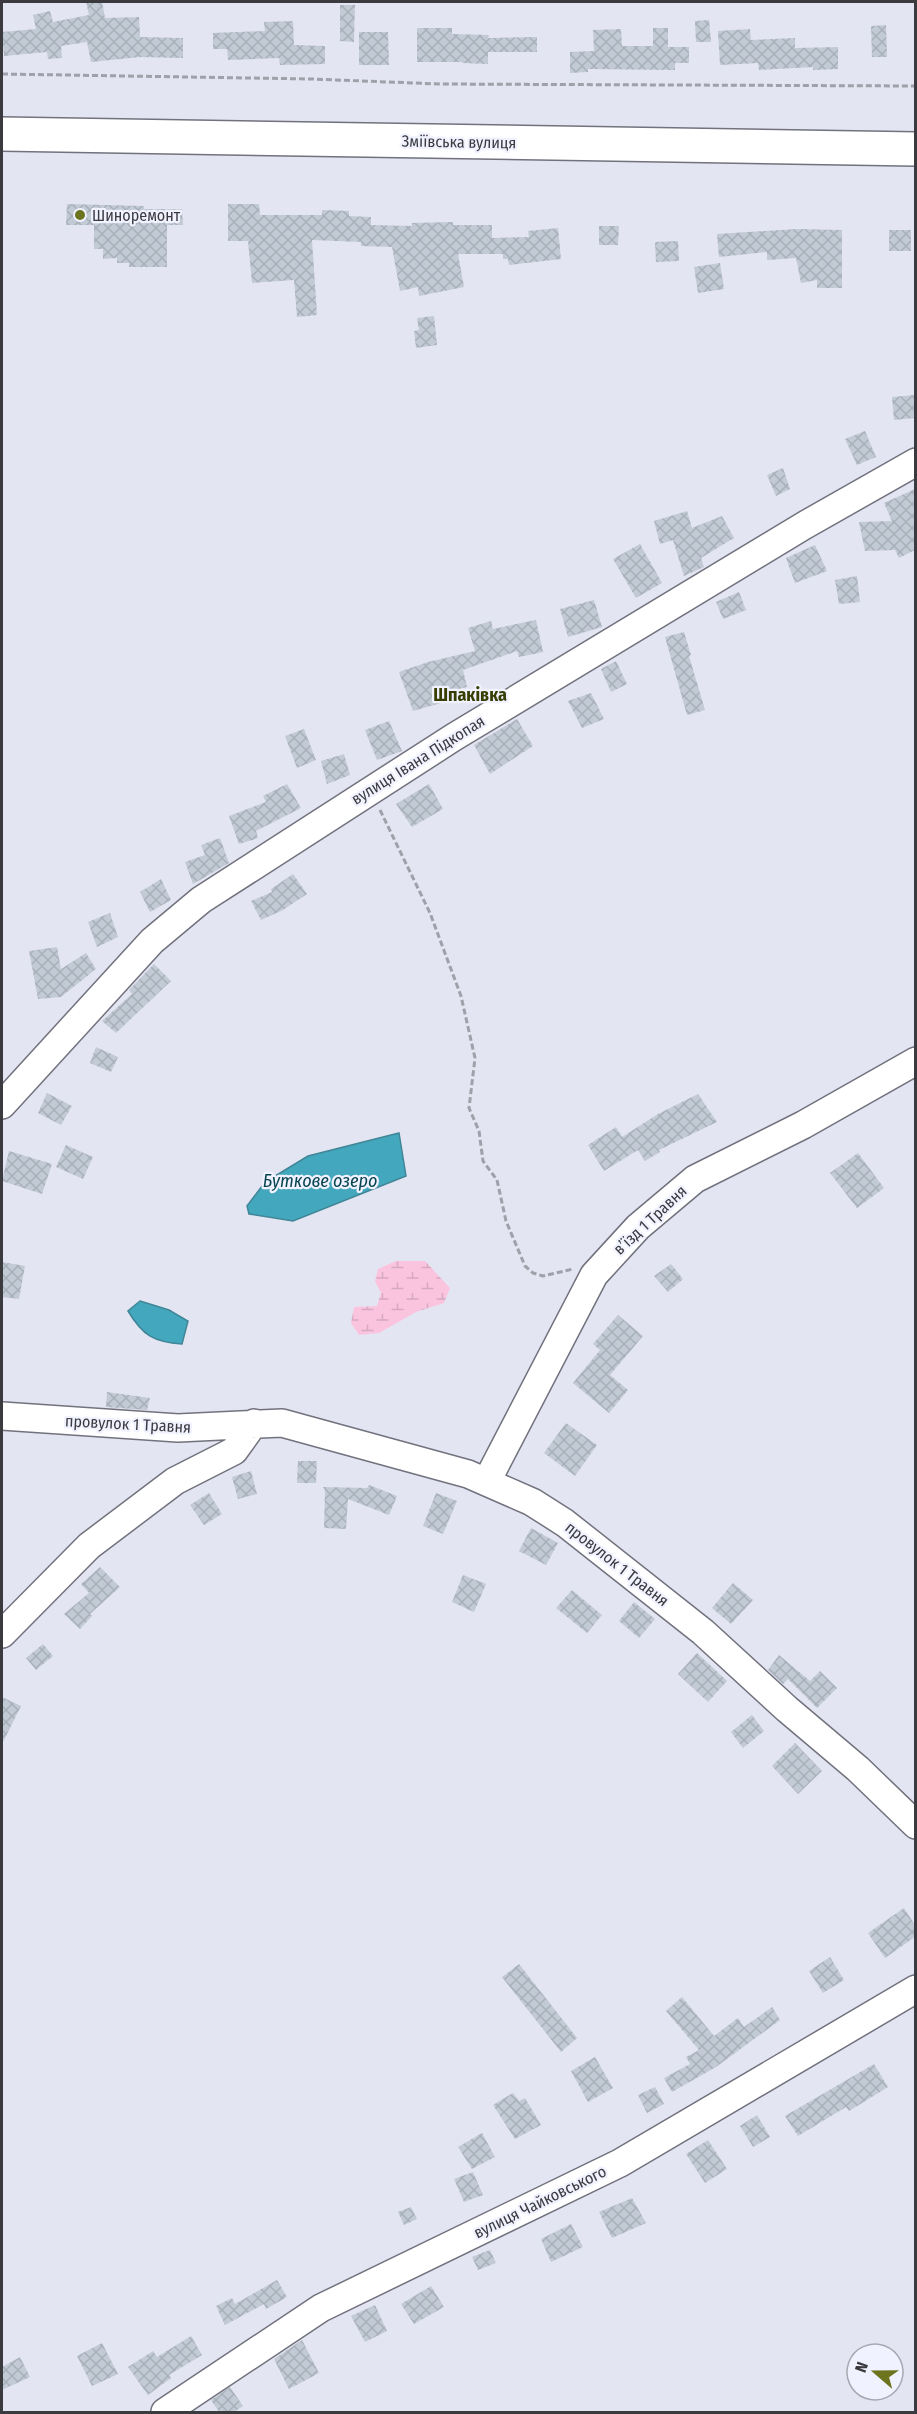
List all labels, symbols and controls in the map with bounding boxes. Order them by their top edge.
street label: Зміївська вулиця [401,132,517,152]
place label: Шиноремонт [92,206,181,225]
marker: Шиноремонт [73,208,87,222]
district label: Шпаківка [433,684,507,706]
street label: вулиця Івана Підкопая [348,711,488,809]
water label: Буткове озеро [263,1170,377,1192]
street label: в’їзд 1 Травня [610,1181,690,1259]
street label: провулок 1 Травня [64,1411,192,1437]
street label: провулок 1 Травня [561,1518,673,1610]
street label: вулиця Чайковського [471,2162,609,2242]
north arrow [845,2342,905,2402]
text: N [851,2359,872,2375]

